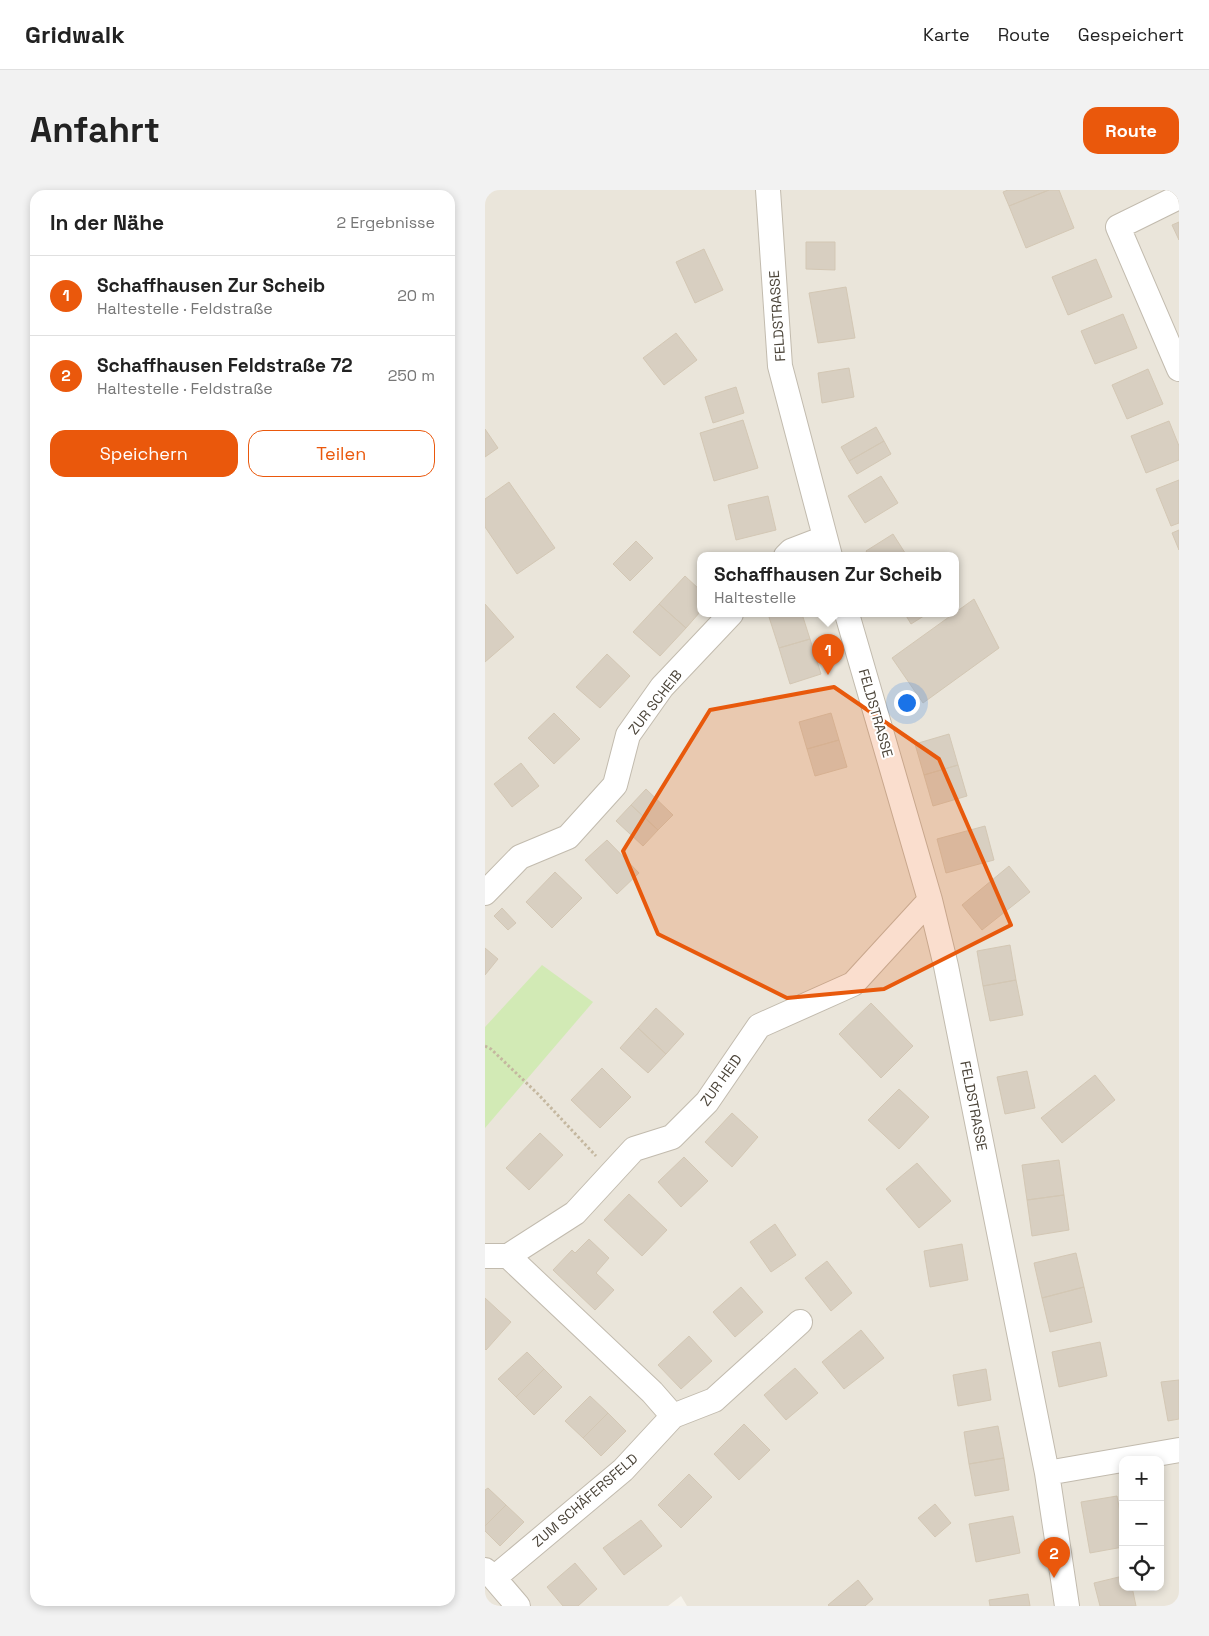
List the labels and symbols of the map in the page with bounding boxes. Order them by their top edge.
street label: FELDSTRASSE [765,270,789,362]
pin: 1 [812,634,844,675]
street label: ZUR SCHEIB [624,666,686,738]
street label: FELDSTRASSE [855,667,897,760]
your location [894,690,920,716]
street label: ZUR HEID [696,1051,746,1109]
street label: FELDSTRASSE [956,1059,992,1153]
street label: ZUM SCHÄFERSFELD [529,1449,641,1551]
pin: 2 [1038,1537,1070,1578]

